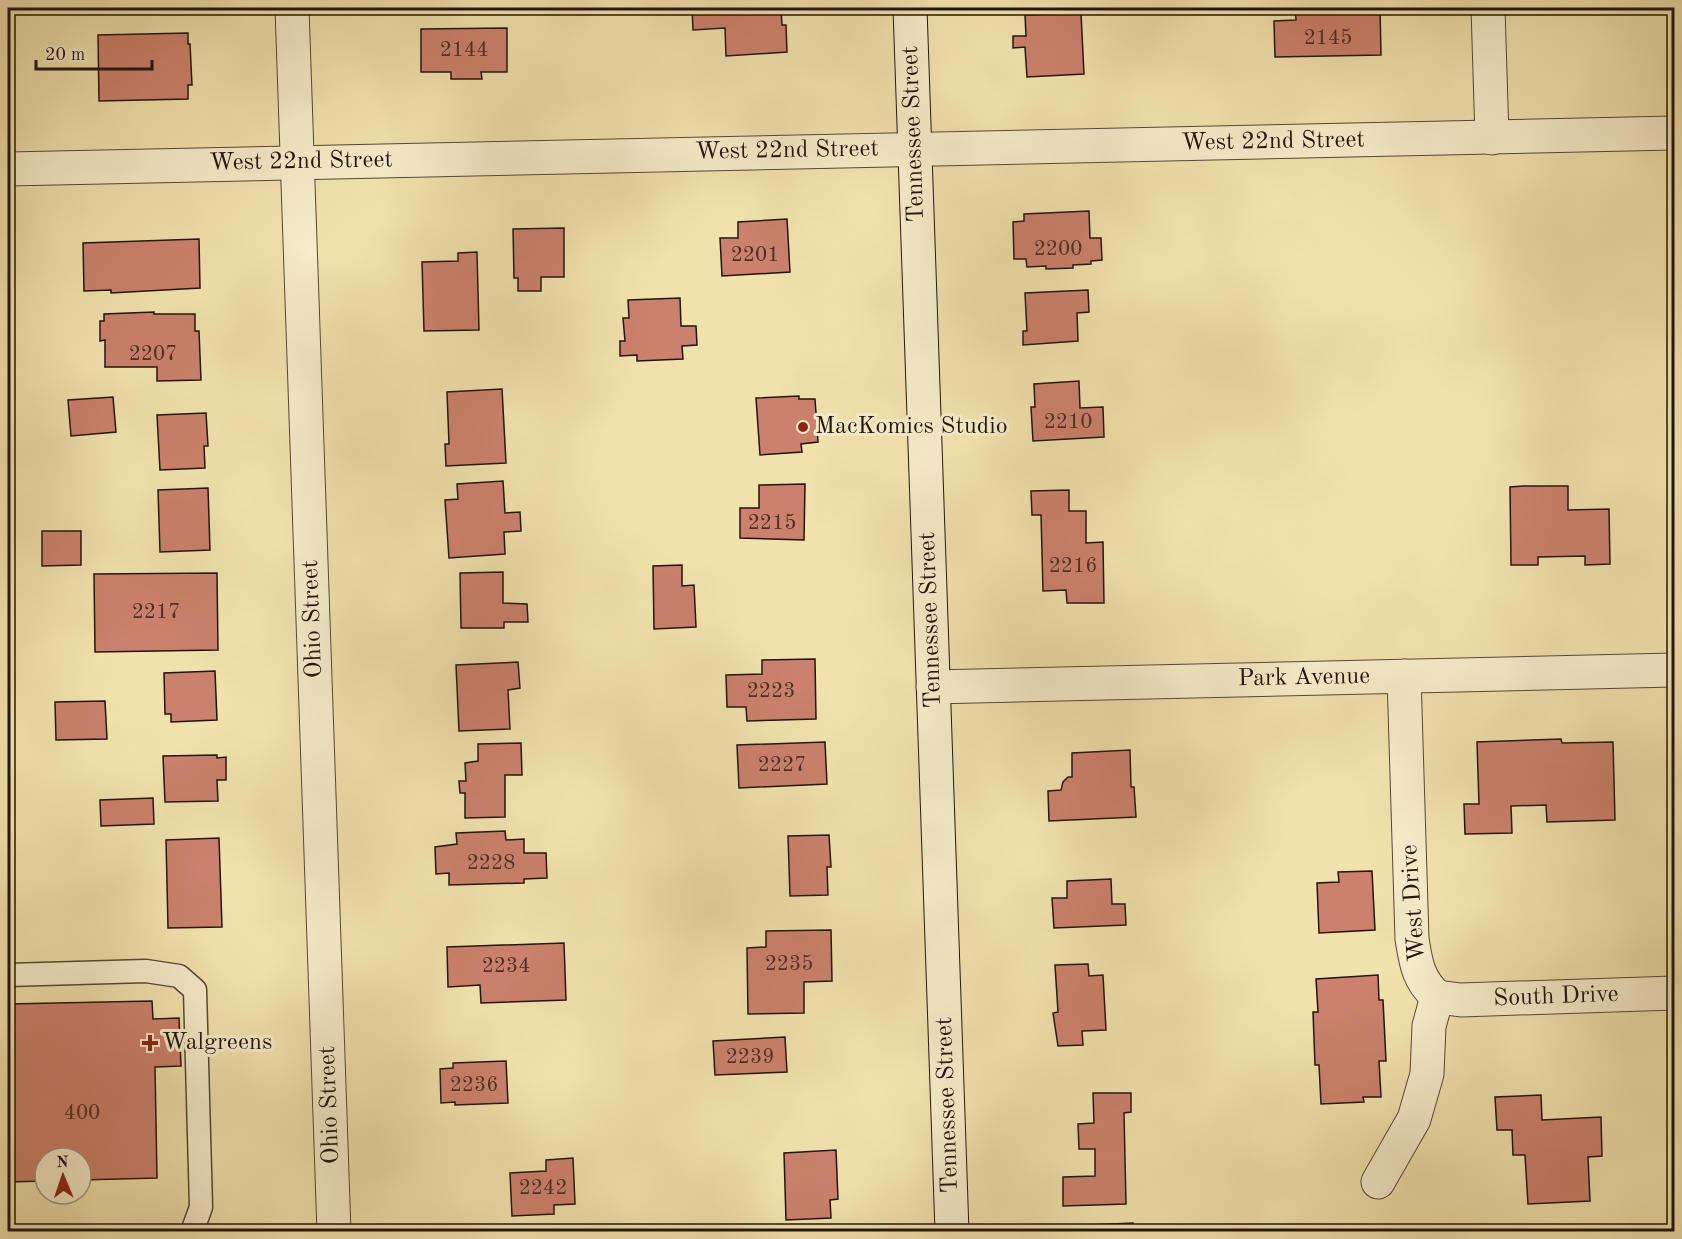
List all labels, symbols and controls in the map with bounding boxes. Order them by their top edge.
house number: 2145 [1304,28,1352,49]
scale bar [36,33,152,71]
house number: 2144 [440,40,488,61]
street label: Tennessee Street [899,45,929,223]
text: 20 m [45,46,85,64]
street label: West 22nd Street [1181,128,1365,156]
street label: West 22nd Street [695,137,879,165]
street label: West 22nd Street [209,148,393,176]
house number: 2200 [1034,239,1082,260]
house number: 2201 [731,245,779,266]
house number: 2207 [129,344,177,365]
house number: 2210 [1044,412,1092,433]
place label: MacKomics Studio [815,415,1008,439]
marker: MacKomics Studio [796,420,810,434]
house number: 2215 [748,513,796,534]
street label: Tennessee Street [916,531,946,709]
house number: 2216 [1049,556,1097,577]
street label: Ohio Street [299,559,327,679]
house number: 2217 [132,602,180,623]
street label: Park Avenue [1238,665,1370,691]
house number: 2223 [747,681,795,702]
house number: 2227 [758,755,806,776]
street label: West Drive [1398,844,1430,962]
house number: 2228 [467,853,515,874]
house number: 2235 [765,954,813,975]
house number: 2234 [482,956,530,977]
street label: South Drive [1493,983,1619,1011]
street label: Tennessee Street [933,1016,963,1194]
place label: Walgreens [162,1031,272,1055]
marker: Walgreens [143,1036,157,1050]
street label: Ohio Street [316,1045,344,1165]
house number: 2239 [726,1047,774,1068]
house number: 2236 [450,1075,498,1096]
house number: 400 [64,1103,100,1124]
north arrow [33,1146,93,1206]
text: N [56,1155,70,1171]
house number: 2242 [519,1178,567,1199]

